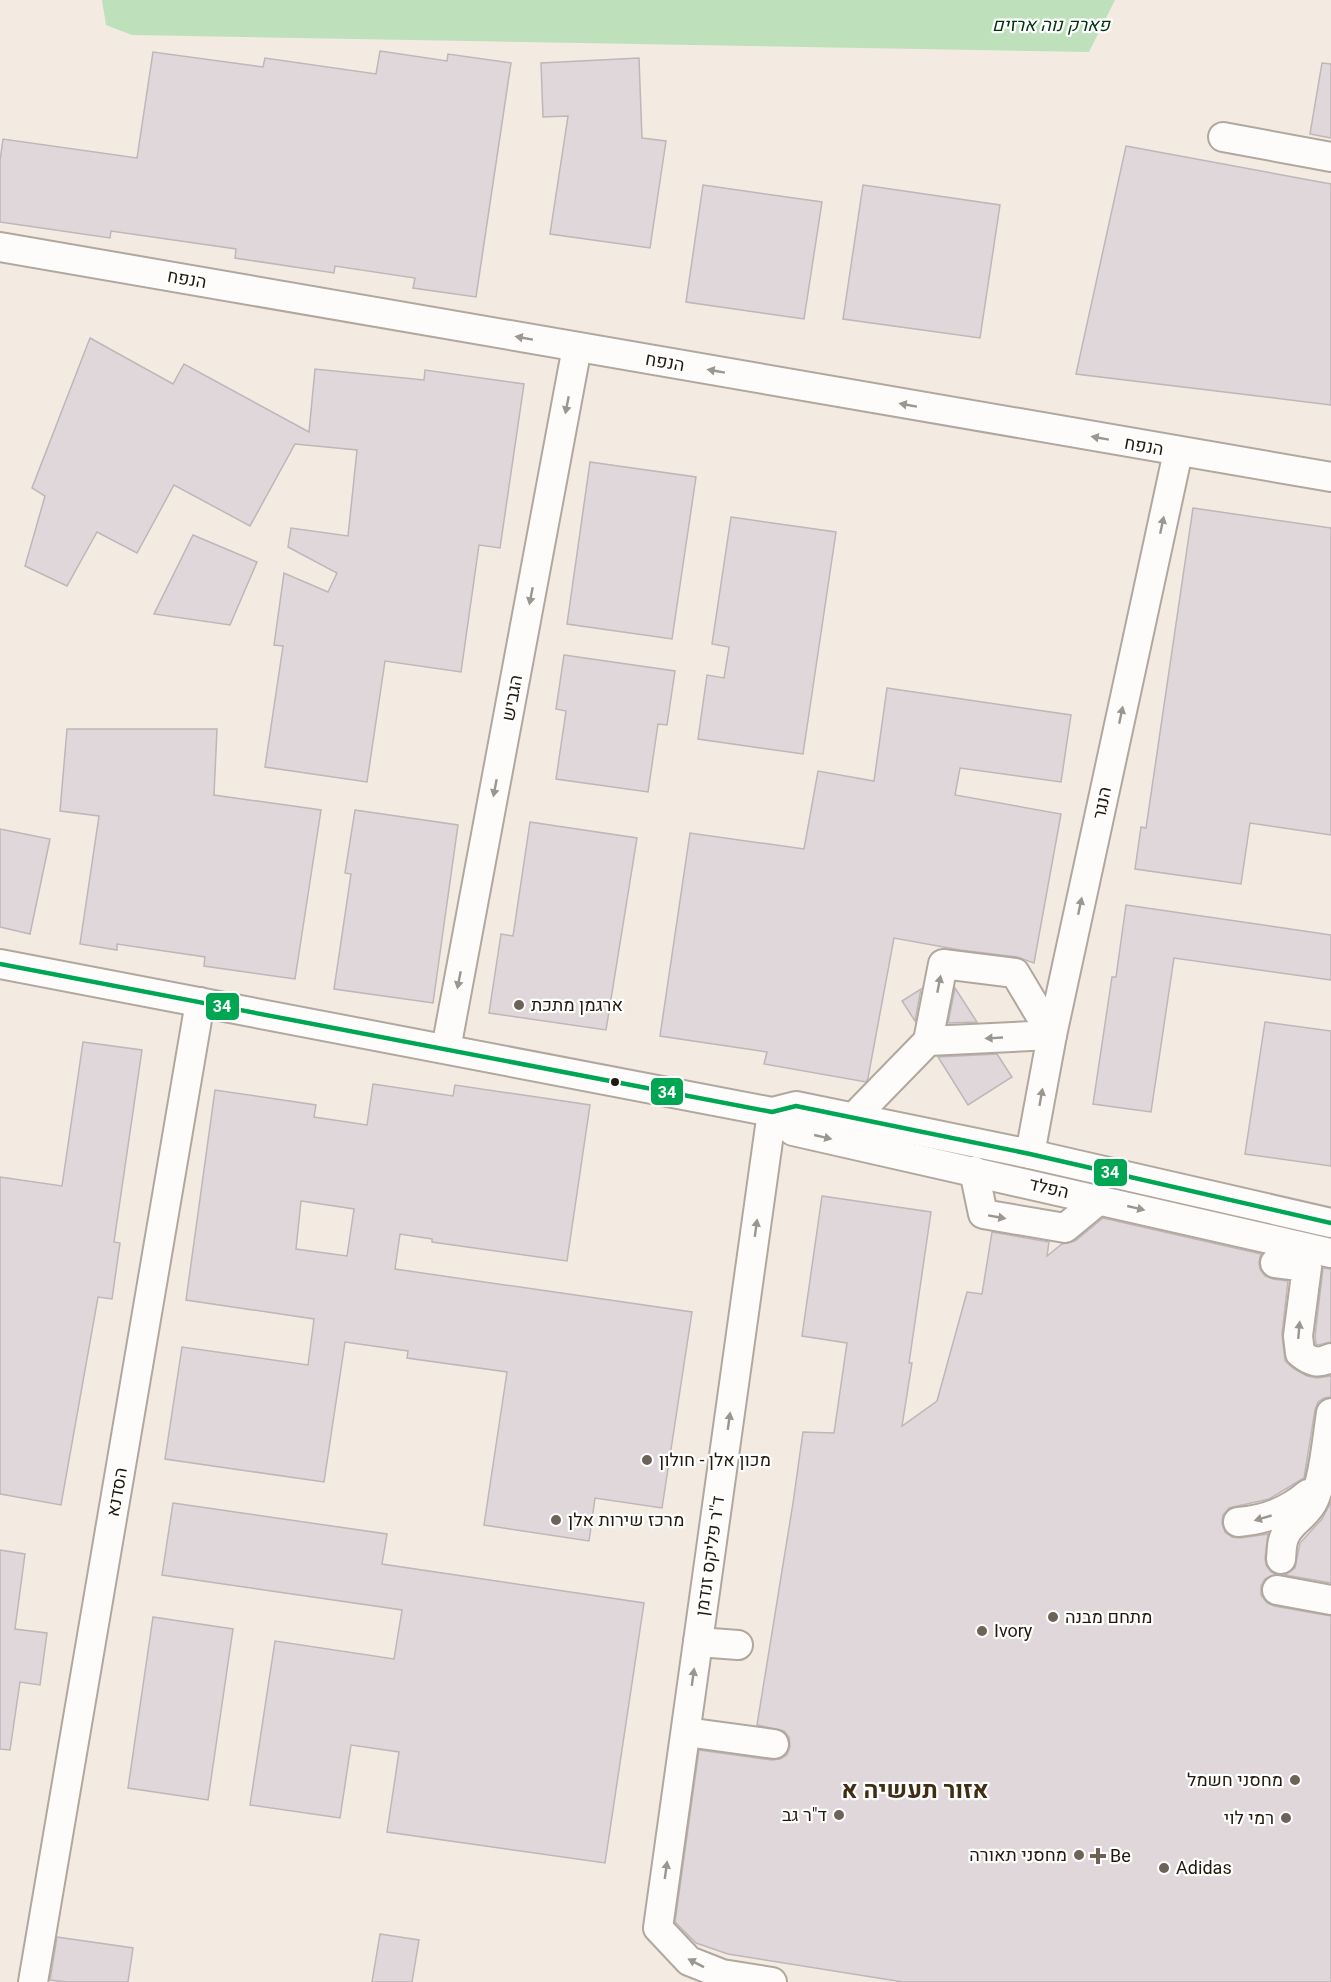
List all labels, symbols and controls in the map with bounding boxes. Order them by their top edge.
park label: פארק נוה ארזים [992,12,1112,39]
street label: הנפח [165,263,209,296]
one-way arrow [514,333,533,342]
street label: הנפח [643,346,687,379]
one-way arrow [706,366,725,375]
one-way arrow [562,395,571,414]
one-way arrow [898,400,917,409]
street label: הנפח [1122,430,1166,463]
one-way arrow [1090,433,1109,442]
one-way arrow [1158,515,1168,534]
one-way arrow [526,587,535,606]
street label: הגביש [495,673,530,724]
one-way arrow [1117,705,1126,724]
one-way arrow [490,779,499,798]
street label: הנגר [1086,784,1119,822]
one-way arrow [1076,896,1085,915]
one-way arrow [454,970,463,989]
one-way arrow [935,974,944,993]
line badge: 34 [205,992,240,1021]
place label: ארגמן מתכת [531,992,623,1019]
text: 34 [213,995,231,1019]
marker: ארגמן מתכת [512,998,526,1012]
one-way arrow [984,1033,1003,1042]
unlabelled marker [609,1076,621,1088]
line badge: 34 [650,1077,684,1106]
text: 34 [658,1081,676,1105]
one-way arrow [1037,1087,1046,1106]
one-way arrow [814,1133,832,1143]
line badge: 34 [1093,1158,1128,1187]
text: 34 [1101,1161,1119,1185]
street label: הפלד [1026,1171,1072,1206]
one-way arrow [1127,1204,1146,1213]
one-way arrow [988,1212,1007,1221]
one-way arrow [751,1219,760,1238]
one-way arrow [1294,1320,1304,1339]
one-way arrow [724,1412,733,1431]
place label: מכון אלן - חולון [659,1447,771,1474]
marker: מכון אלן - חולון [640,1453,654,1467]
street label: הסדנא [100,1465,135,1519]
street label: ד''ר פליקס זנדמן [689,1494,732,1618]
place label: מרכז שירות אלן [568,1507,684,1534]
marker: מרכז שירות אלן [549,1513,563,1527]
one-way arrow [1254,1514,1272,1523]
place label: מתחם מבנה [1065,1604,1153,1631]
marker: מתחם מבנה [1046,1610,1060,1624]
place label: Ivory [994,1618,1033,1645]
marker: Ivory [975,1624,989,1638]
one-way arrow [689,1667,698,1686]
place label: מחסני חשמל [1187,1767,1283,1794]
district label: אזור תעשיה א [842,1773,988,1808]
marker: מחסני חשמל [1288,1773,1302,1787]
place label: ד"ר גב [782,1802,827,1829]
place label: רמי לוי [1224,1805,1274,1832]
marker: ד"ר גב [832,1808,846,1822]
marker: רמי לוי [1279,1811,1293,1825]
place label: מחסני תאורה [969,1842,1067,1869]
place label: Be [1110,1843,1131,1870]
marker: מחסני תאורה [1072,1848,1086,1862]
marker: Be [1091,1849,1105,1863]
place label: Adidas [1176,1855,1232,1882]
one-way arrow [662,1861,671,1880]
marker: Adidas [1157,1861,1171,1875]
one-way arrow [687,1958,705,1968]

